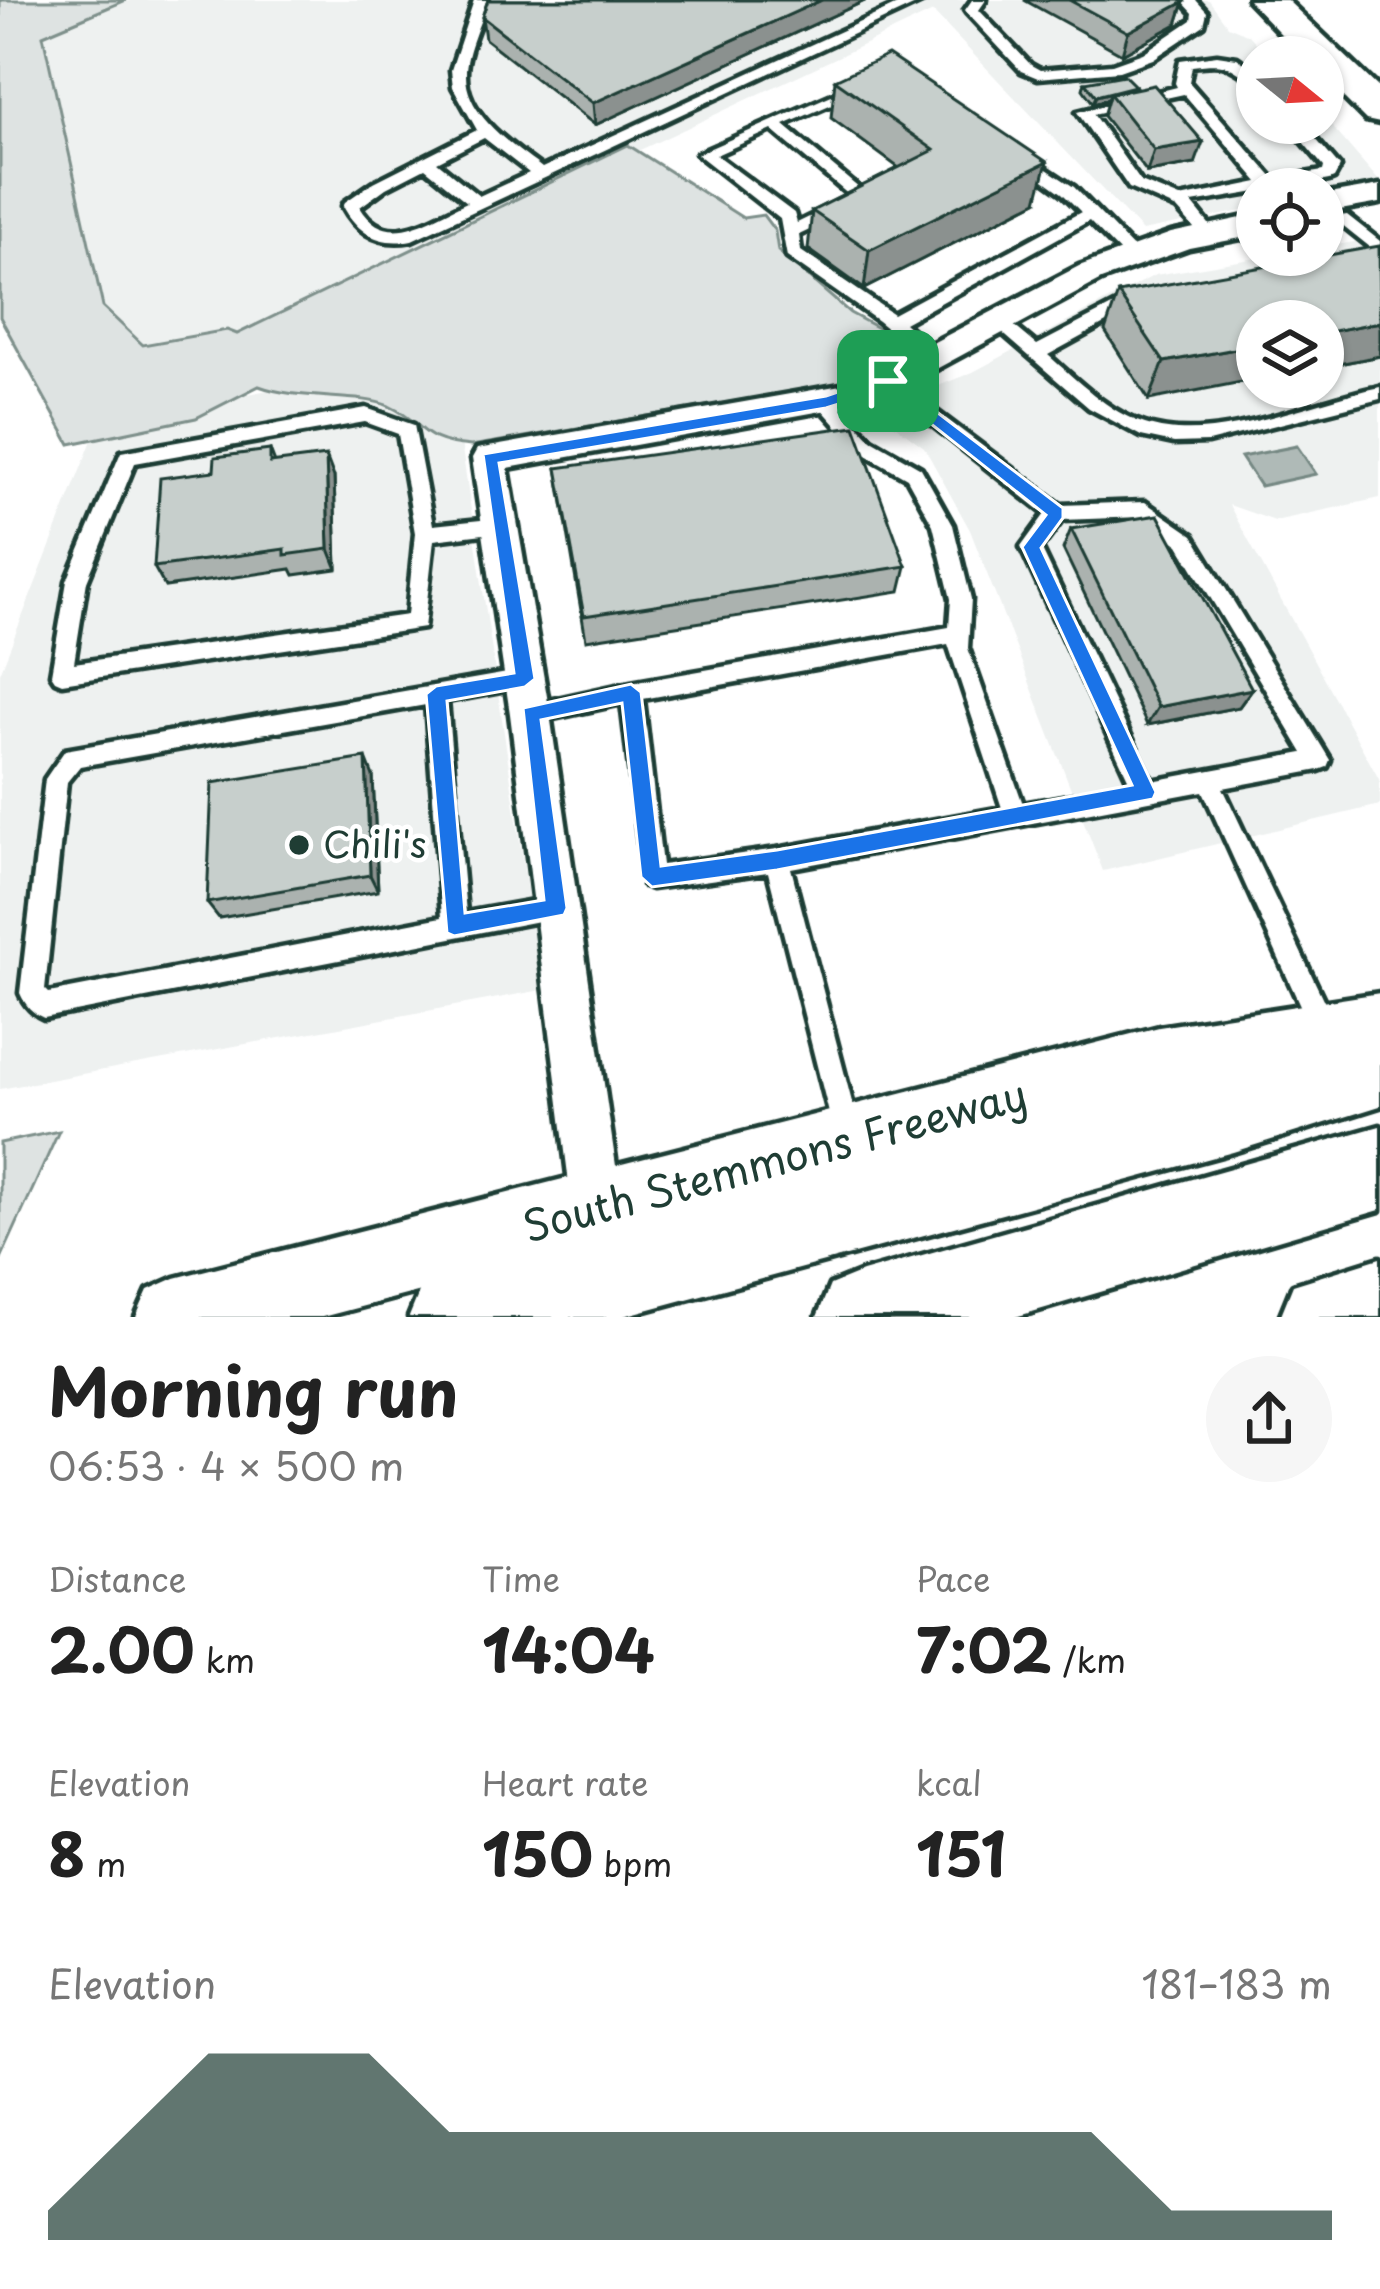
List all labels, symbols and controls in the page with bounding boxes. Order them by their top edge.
north arrow [1236,36,1344,144]
map controls [1236,36,1344,408]
button: locate [1236,168,1344,276]
button: layers [1236,300,1344,408]
pin [837,330,939,432]
icon: arrive [855,348,921,414]
place label: Chili's [323,816,426,870]
marker: Chili's [286,832,312,858]
street label: South Stemmons Freeway [516,1061,1033,1256]
text: Morning run [48,1340,458,1439]
button: share [1206,1356,1332,1482]
text: 06:53 · 4 × 500 m [48,1435,404,1494]
text: Distance [48,1553,186,1603]
text: Time [482,1553,560,1603]
text: Pace [916,1553,990,1603]
text: 2.00 [48,1603,195,1693]
text: 14:04 [482,1603,655,1693]
text: 7:02 [916,1603,1052,1693]
text: km [195,1634,255,1684]
text: /km [1052,1634,1126,1684]
text: Elevation [48,1757,190,1807]
text: Heart rate [482,1757,649,1807]
text: kcal [916,1757,982,1807]
text: 8 [48,1807,86,1897]
text: 150 [482,1807,593,1897]
text: 151 [916,1807,1006,1897]
text: m [86,1838,126,1888]
text: bpm [593,1838,672,1888]
text: Elevation [48,1953,216,2012]
text: 181–183 m [1142,1953,1332,2012]

